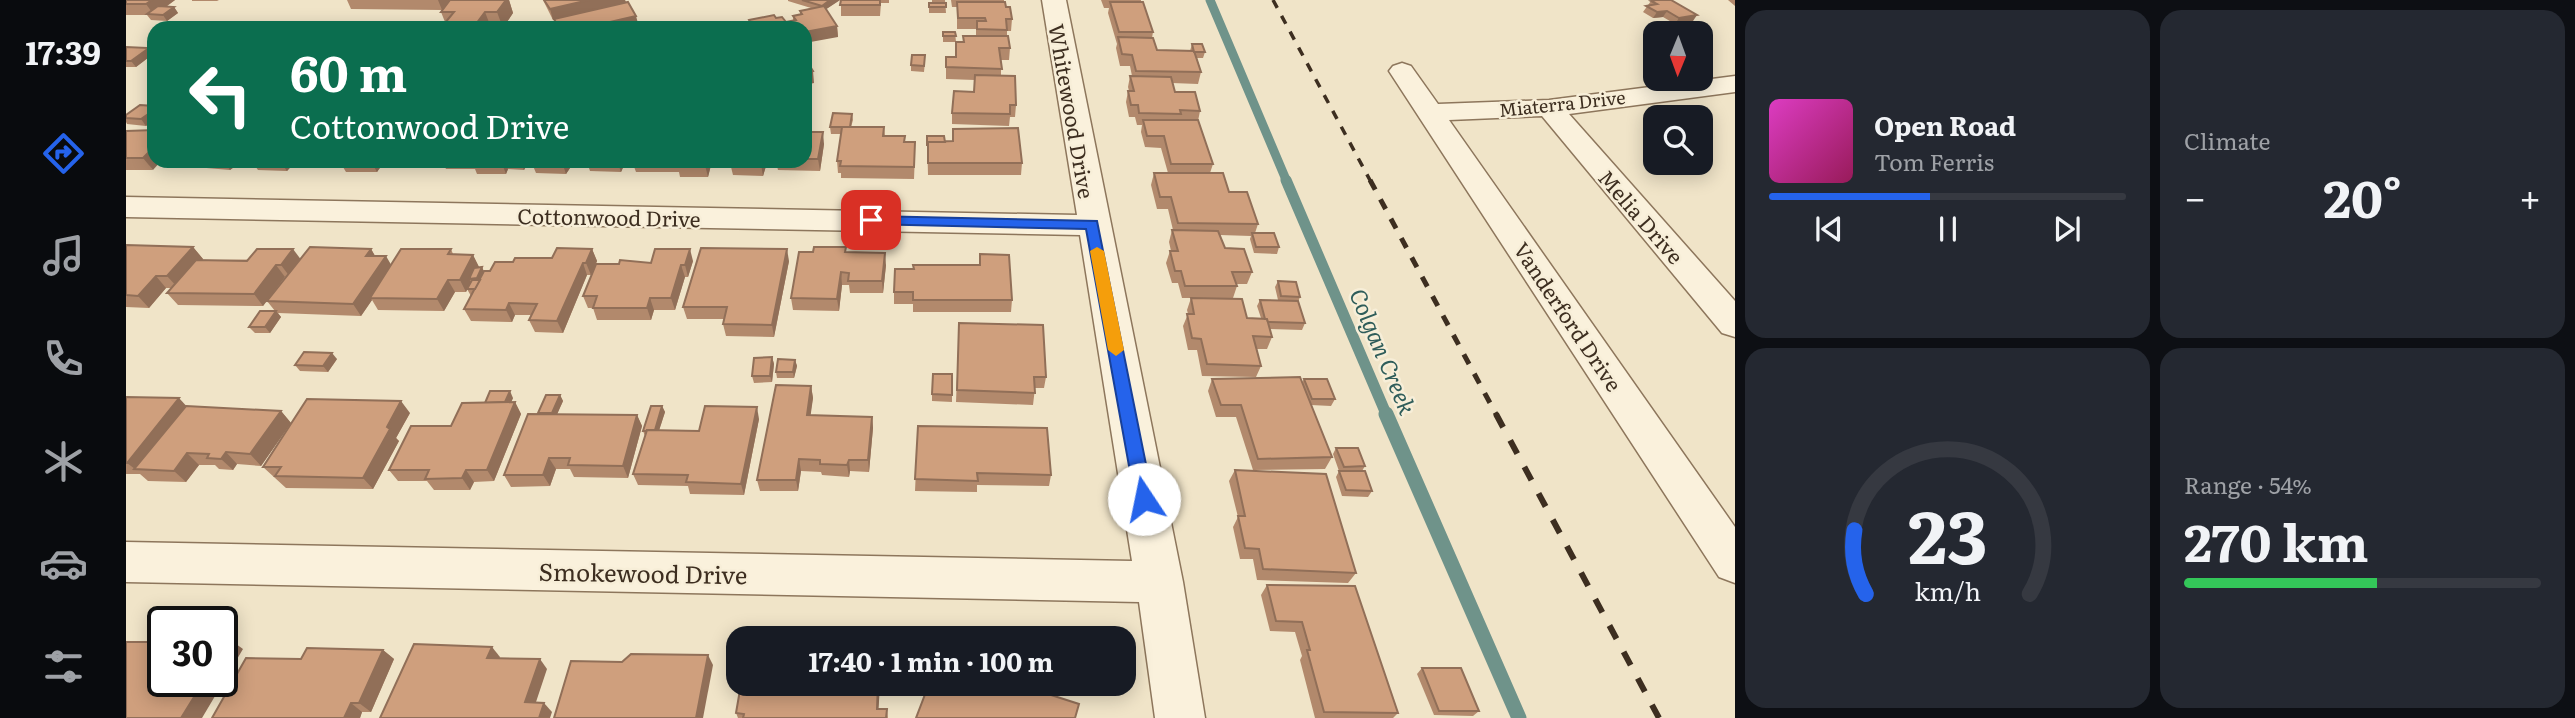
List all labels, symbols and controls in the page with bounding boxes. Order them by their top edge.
street label: Whitewood Drive [1042,21,1104,201]
north arrow [1643,21,1713,91]
map controls [1643,21,1713,175]
text: 17:39 [25,27,101,75]
text: 60 m [290,34,407,107]
icon: left [175,49,266,140]
street label: Miaterra Drive [1497,83,1627,123]
text: Cottonwood Drive [290,101,569,149]
button: search [1643,105,1713,175]
text: Open Road [1874,105,2016,144]
text: Climate [2184,123,2270,157]
icon: directions [39,129,88,178]
text: Tom Ferris [1874,144,1994,178]
text: 20° [2323,157,2402,234]
street label: Melia Drive [1592,162,1692,270]
text: − [2184,167,2206,224]
text: + [2519,167,2541,224]
pin [841,190,901,250]
street label: Cottonwood Drive [517,199,701,233]
icon: arrive [852,201,890,239]
icon: previous [1810,210,1848,248]
icon: pause [1929,210,1967,248]
icon: next [2048,210,2086,248]
icon: music [39,231,88,280]
street label: Vanderford Drive [1507,235,1631,397]
water label: Colgan Creek [1342,283,1426,420]
icon: phone [39,334,88,383]
icon: climate [39,437,88,486]
position arrow [1107,462,1181,536]
text: Range · 54% [2184,467,2312,501]
text: 23 [1908,478,1987,586]
text: 270 km [2184,501,2369,578]
icon: car [39,539,88,588]
street label: Smokewood Drive [538,553,748,591]
text: km/h [1914,572,1981,609]
speed limit sign: 30 [147,606,238,697]
text: 17:40 · 1 min · 100 m [809,641,1053,680]
icon: filters [39,642,88,691]

